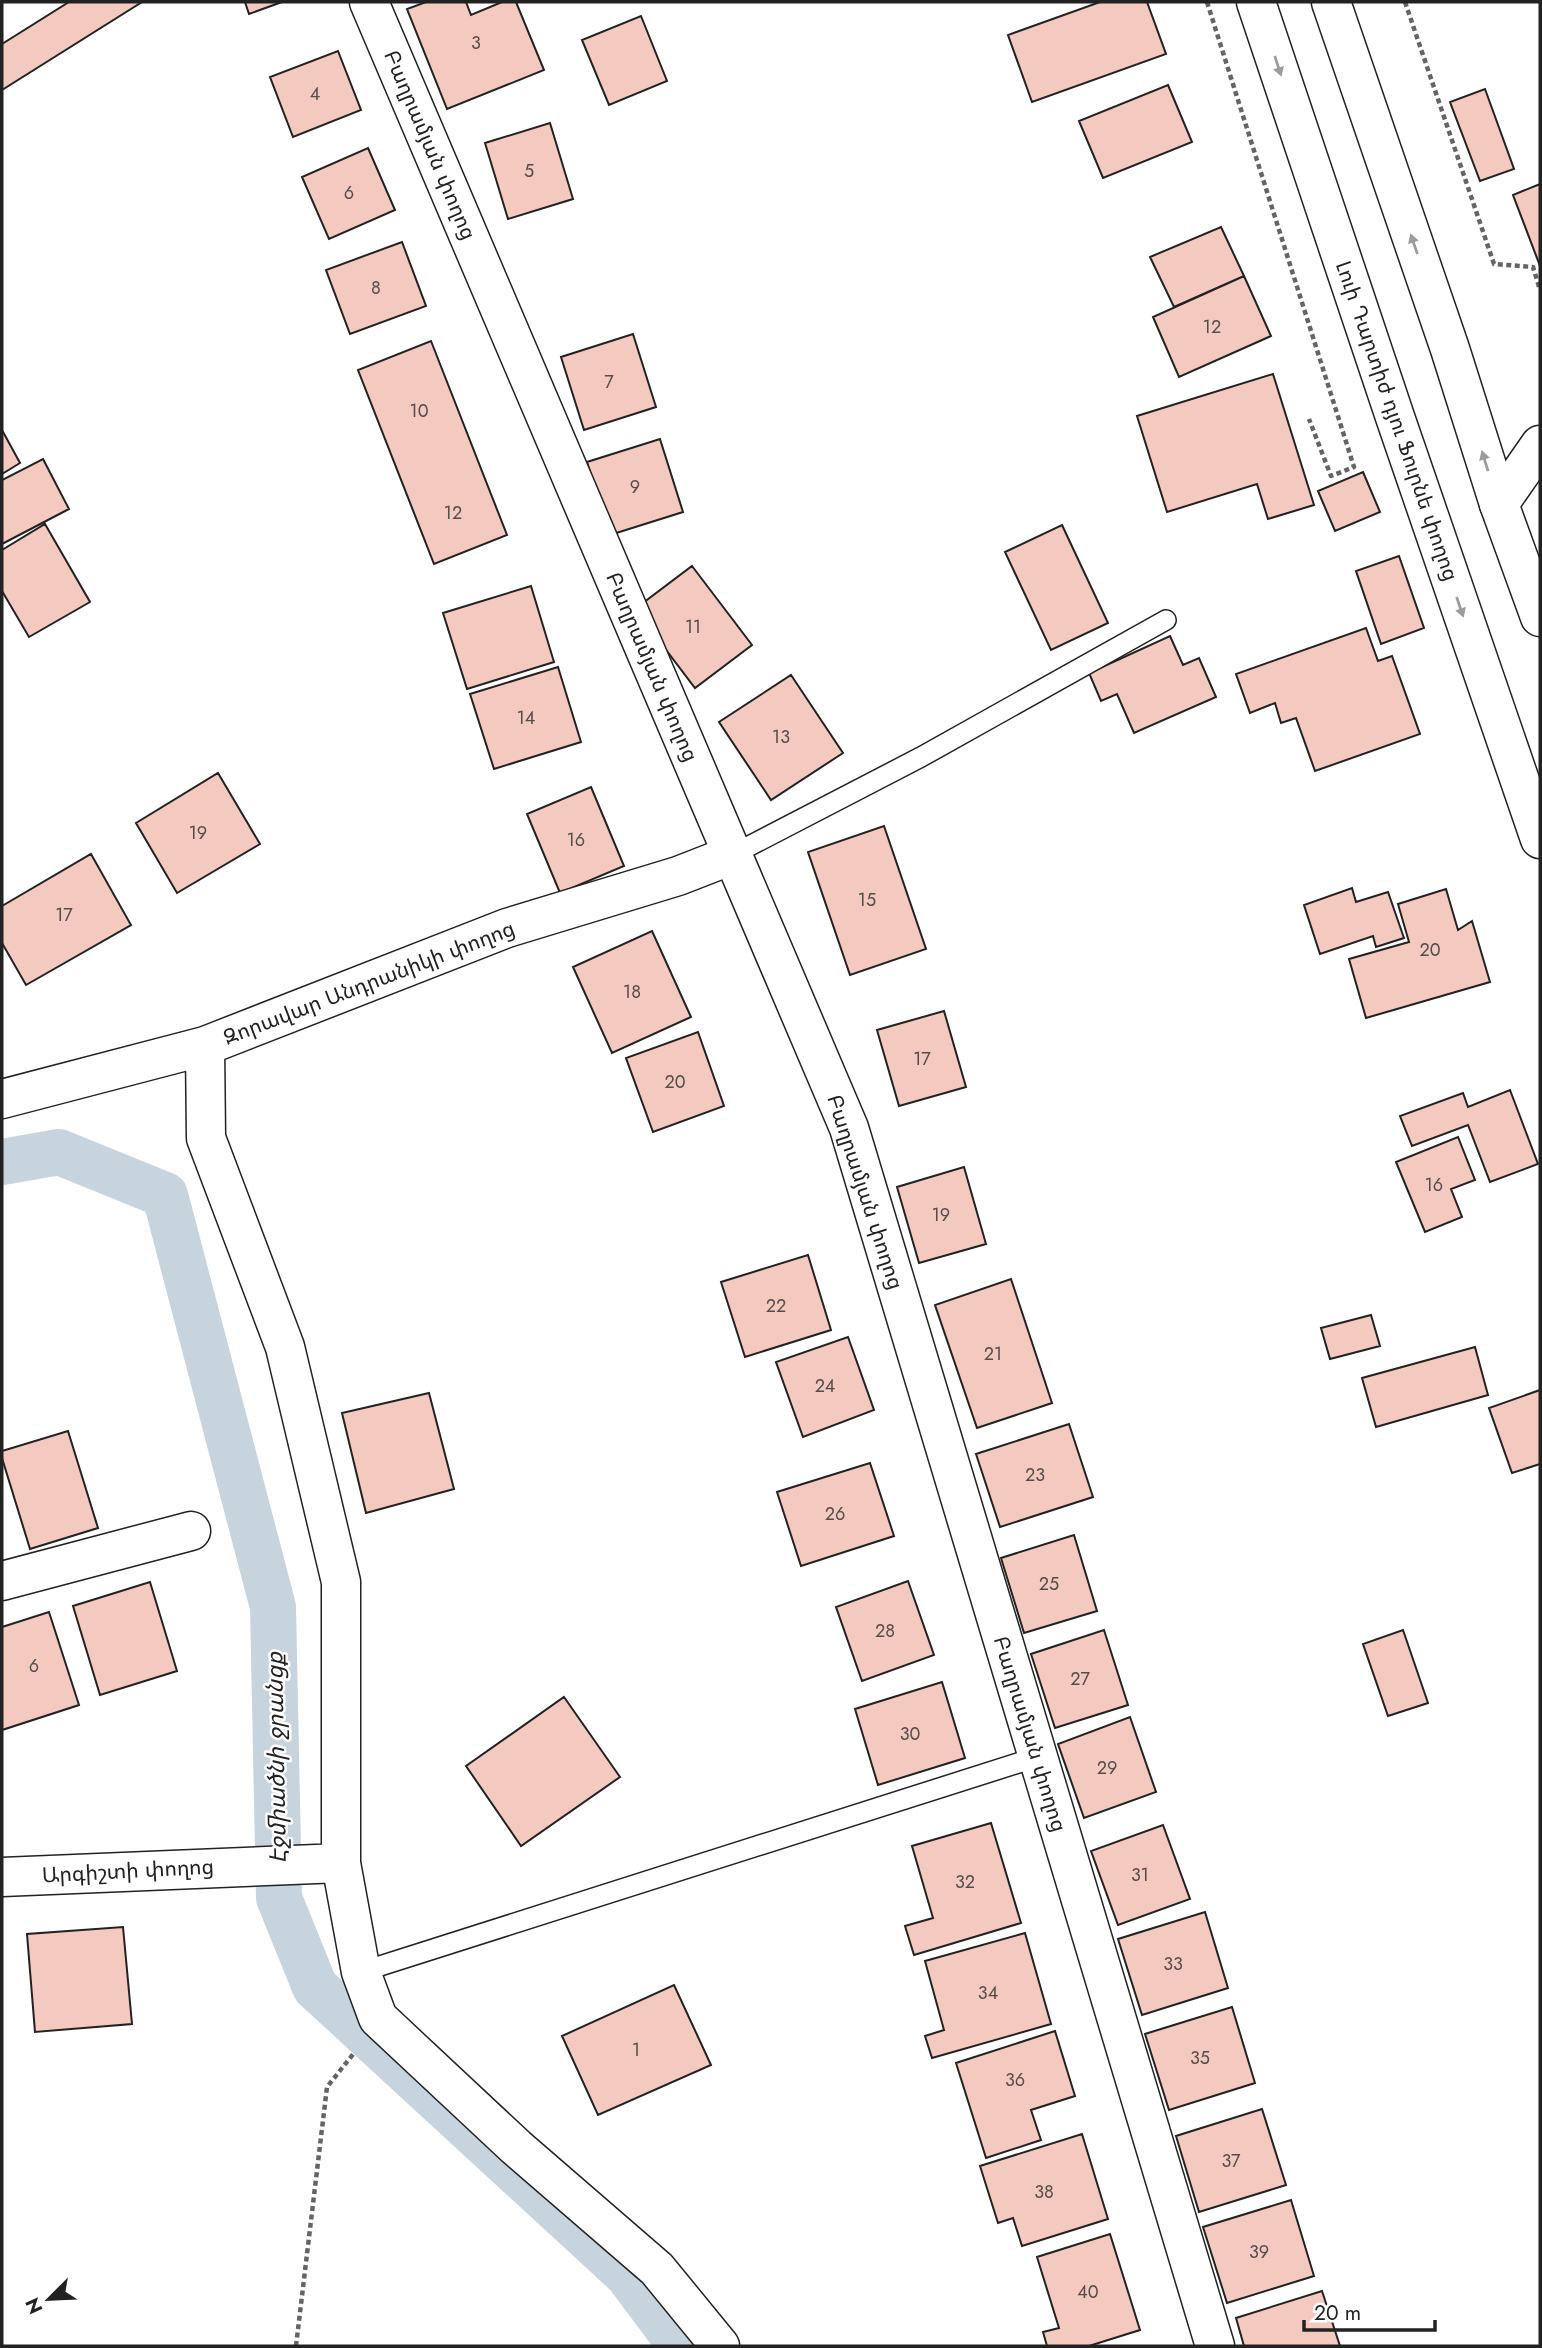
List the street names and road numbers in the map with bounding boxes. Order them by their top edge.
street label: Բաղրամյան փողոց [376,45,484,245]
street label: Լուի Դարտիժ դյու Ֆուրնե փողոց [1328,257,1466,585]
street label: Բաղրամյան փողոց [598,567,706,767]
street label: Զորավար Անդրանիկի փողոց [219,913,519,1053]
street label: Բաղրամյան փողոց [819,1091,911,1293]
street label: Բաղրամյան փողոց [986,1632,1074,1836]
street label: Արգիշտի փողոց [41,1852,215,1890]

